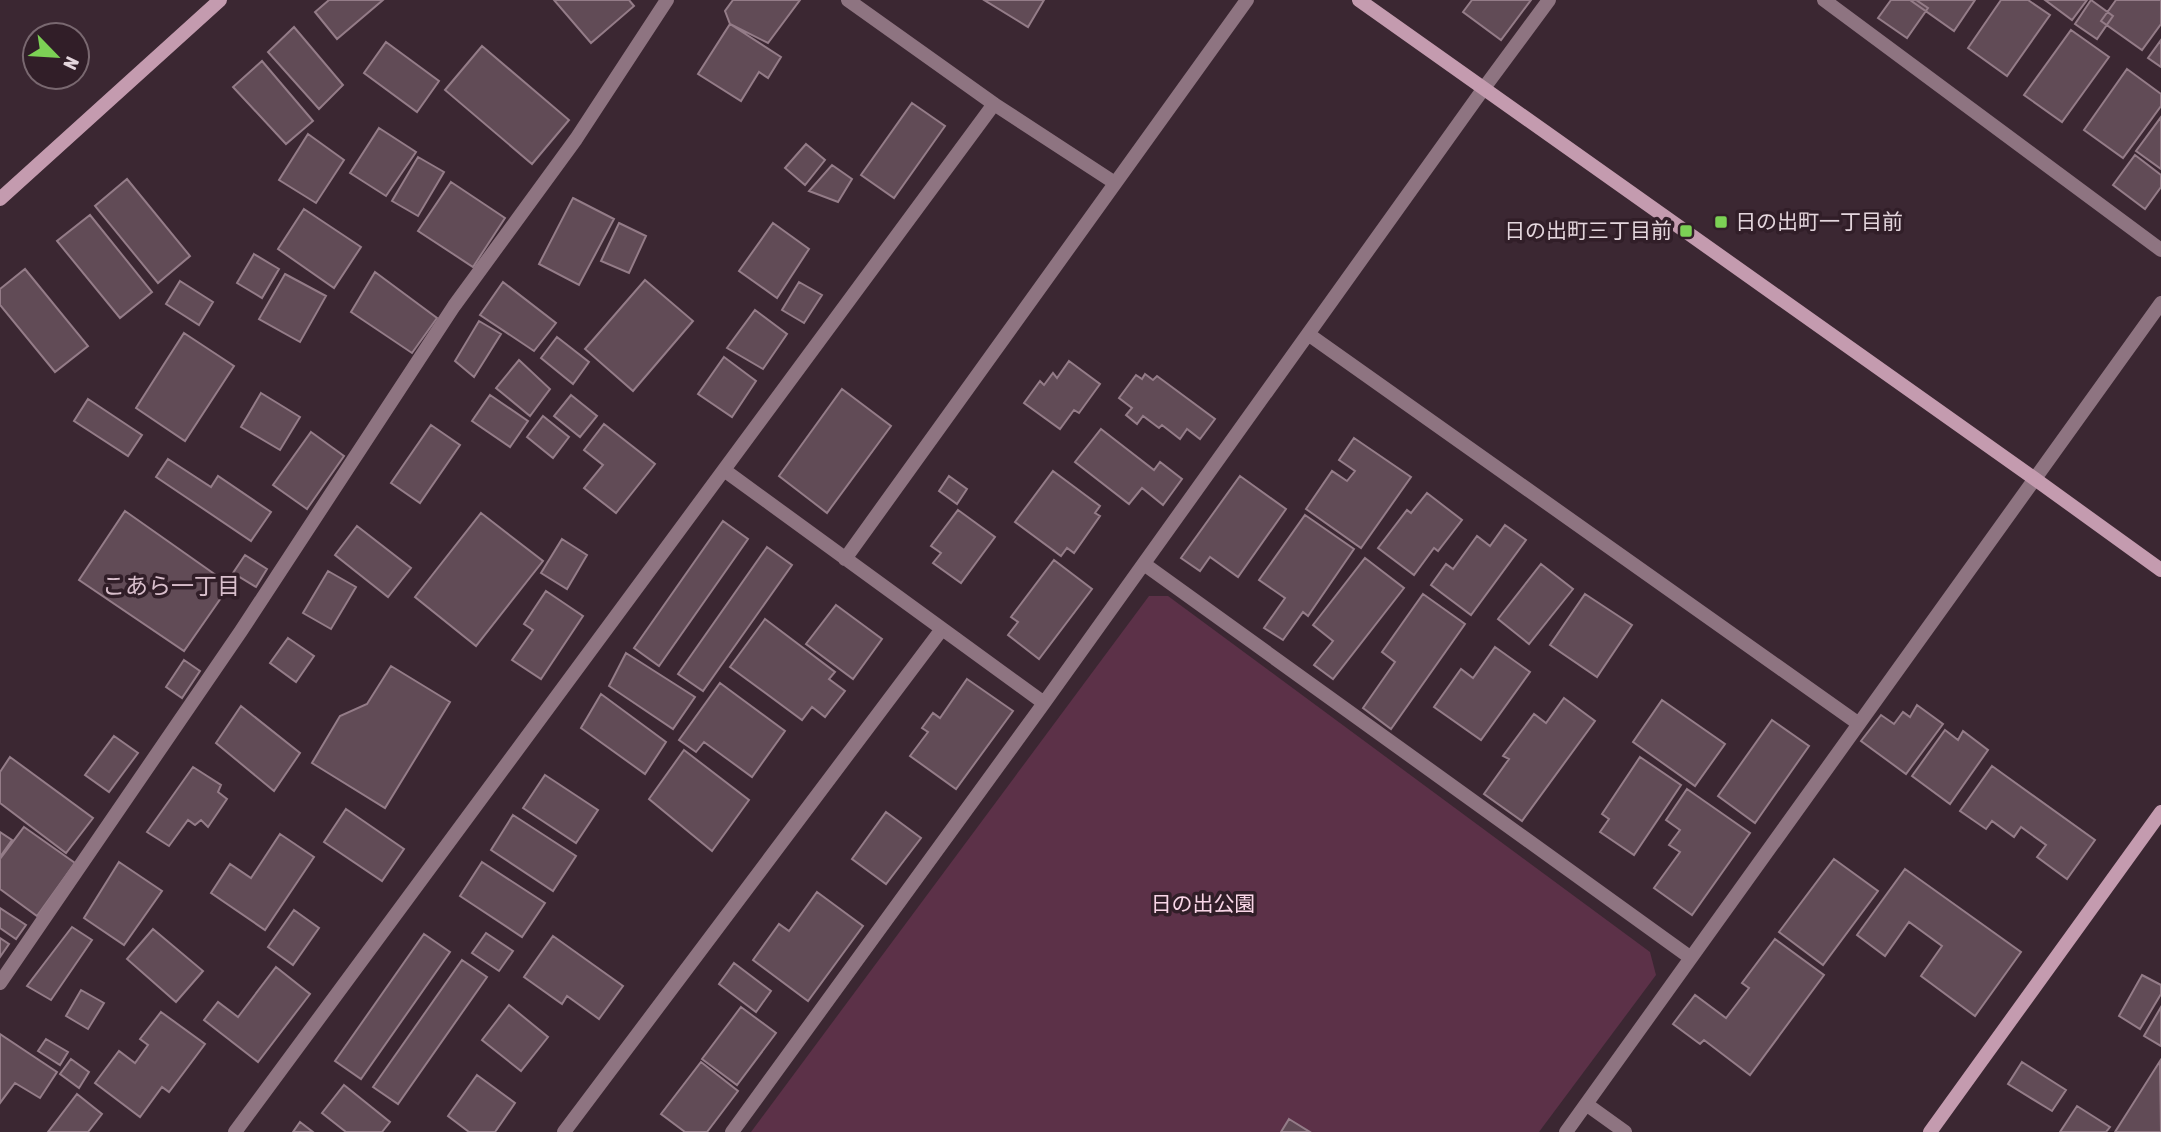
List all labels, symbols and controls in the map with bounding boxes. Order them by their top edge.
north arrow [21,21,91,91]
text: N [59,53,84,73]
place label: 日の出町一丁目前 [1735,209,1903,233]
marker: 日の出町一丁目前 [1713,214,1729,230]
place label: 日の出町三丁目前 [1504,218,1672,242]
marker: 日の出町三丁目前 [1678,223,1694,239]
district label: こあら一丁目 [102,573,240,599]
park label: 日の出公園 [1151,891,1256,915]

